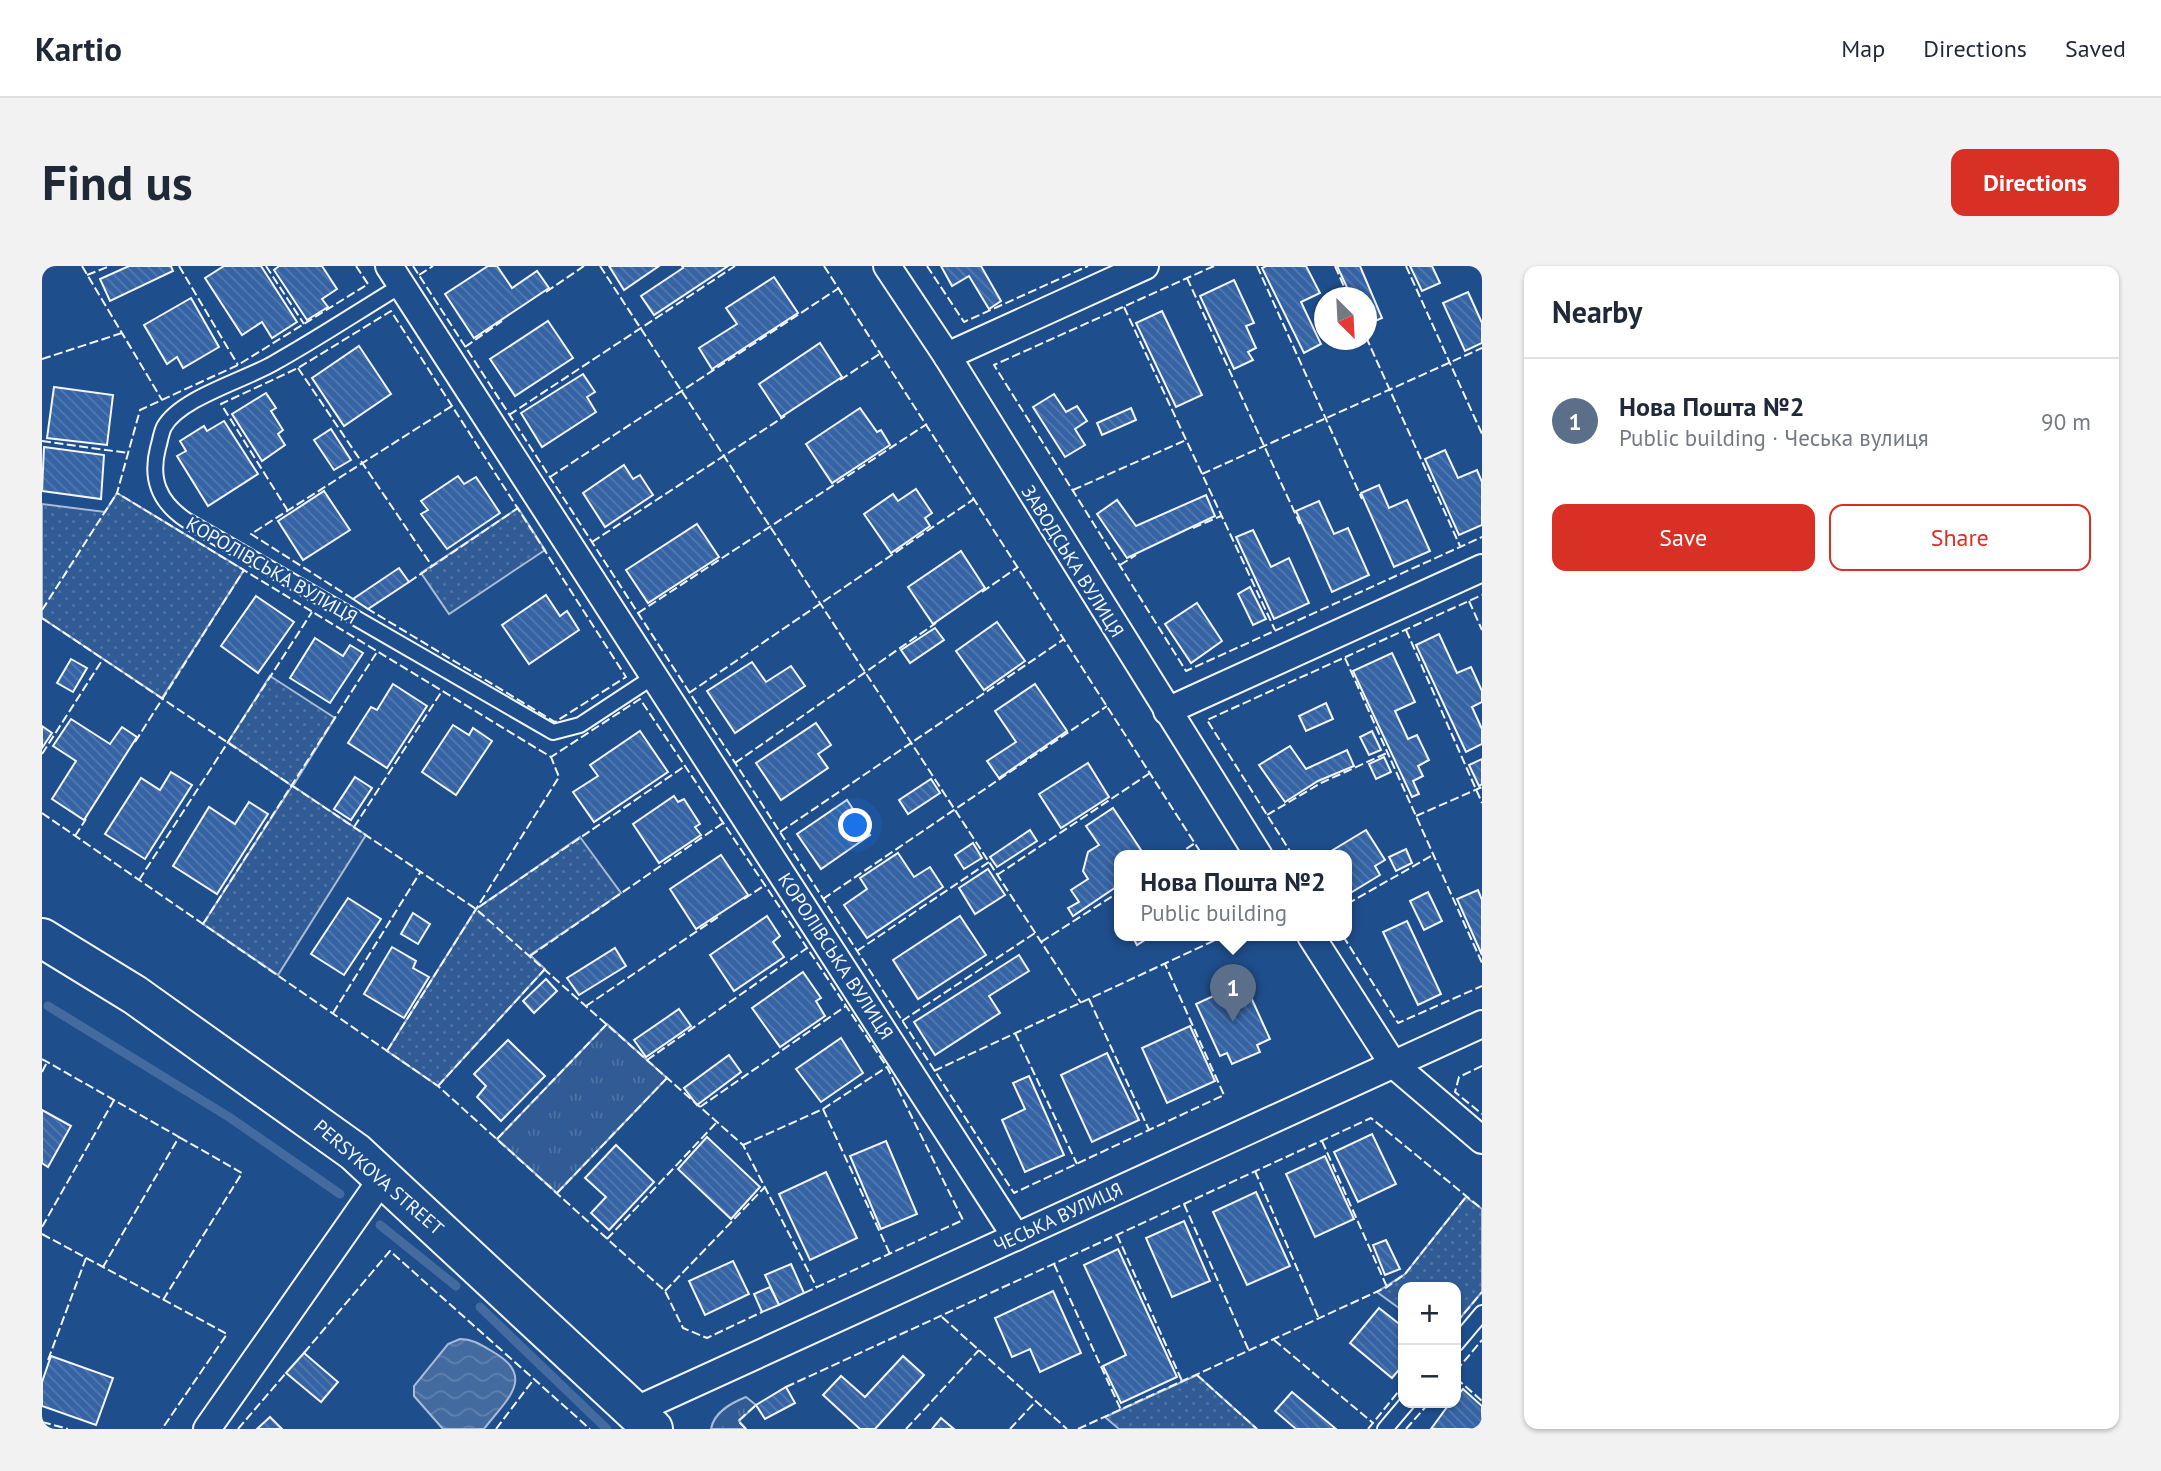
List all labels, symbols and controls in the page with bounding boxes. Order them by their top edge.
text: Kartio [35,27,122,70]
text: Map [1841,33,1885,64]
text: Directions [1923,33,2027,64]
text: Saved [2065,33,2126,64]
button: Directions [1951,149,2119,216]
text: Find us [42,150,193,214]
north arrow [1314,287,1377,350]
text: Nearby [1552,292,1642,331]
text: Нова Пошта №2 [1619,390,1804,423]
text: 1 [1568,407,1582,436]
text: 90 m [2041,407,2091,436]
text: Public building · Чеська вулиця [1619,423,1929,452]
street label: ЗАВОДСЬКА ВУЛИЦЯ [1016,480,1130,642]
button: Save [1552,504,1815,571]
button: Share [1829,504,2091,571]
street label: КОРОЛІВСЬКА ВУЛИЦЯ [182,511,362,629]
your location [838,808,872,842]
popup [1114,850,1352,941]
text: Нова Пошта №2 [1140,865,1326,898]
street label: КОРОЛІВСЬКА ВУЛИЦЯ [773,868,899,1044]
text: Public building [1140,898,1287,927]
pin: 1 [1210,964,1256,1022]
street label: PERSYKOVA STREET [309,1114,449,1240]
street label: ЧЕСЬКА ВУЛИЦЯ [990,1177,1126,1257]
map controls [1398,1282,1461,1408]
button: + [1398,1282,1461,1345]
button: − [1398,1345,1461,1408]

